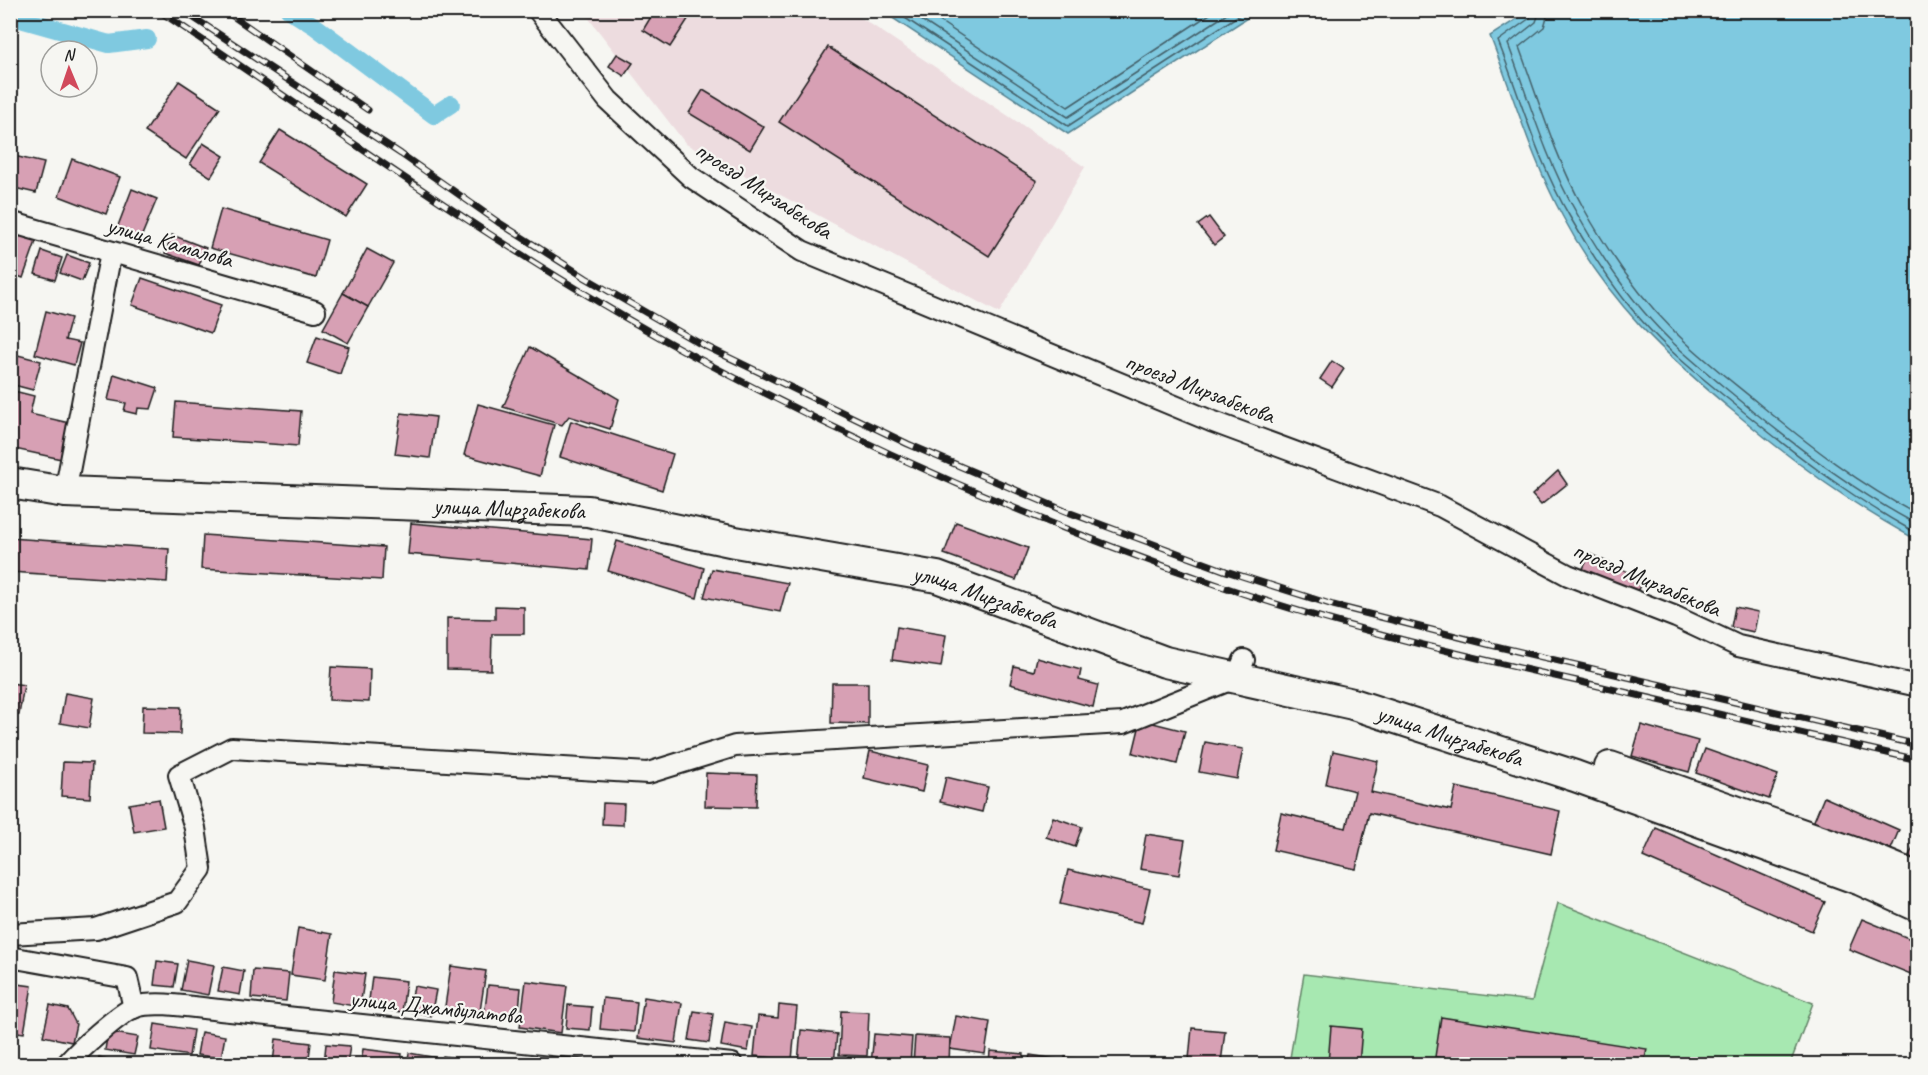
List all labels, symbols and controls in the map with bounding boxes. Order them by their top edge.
north arrow [39,39,99,99]
text: N [63,45,77,65]
street label: проезд Мирзабекова [690,134,840,246]
street label: улица Камалова [102,209,238,275]
street label: проезд Мирзабекова [1121,346,1280,431]
street label: улица Мирзабекова [431,490,587,526]
street label: проезд Мирзабекова [1568,534,1727,624]
street label: улица Мирзабекова [909,558,1063,636]
street label: улица Мирзабекова [1371,697,1528,773]
street label: улица Джамбулатова [346,983,525,1031]

